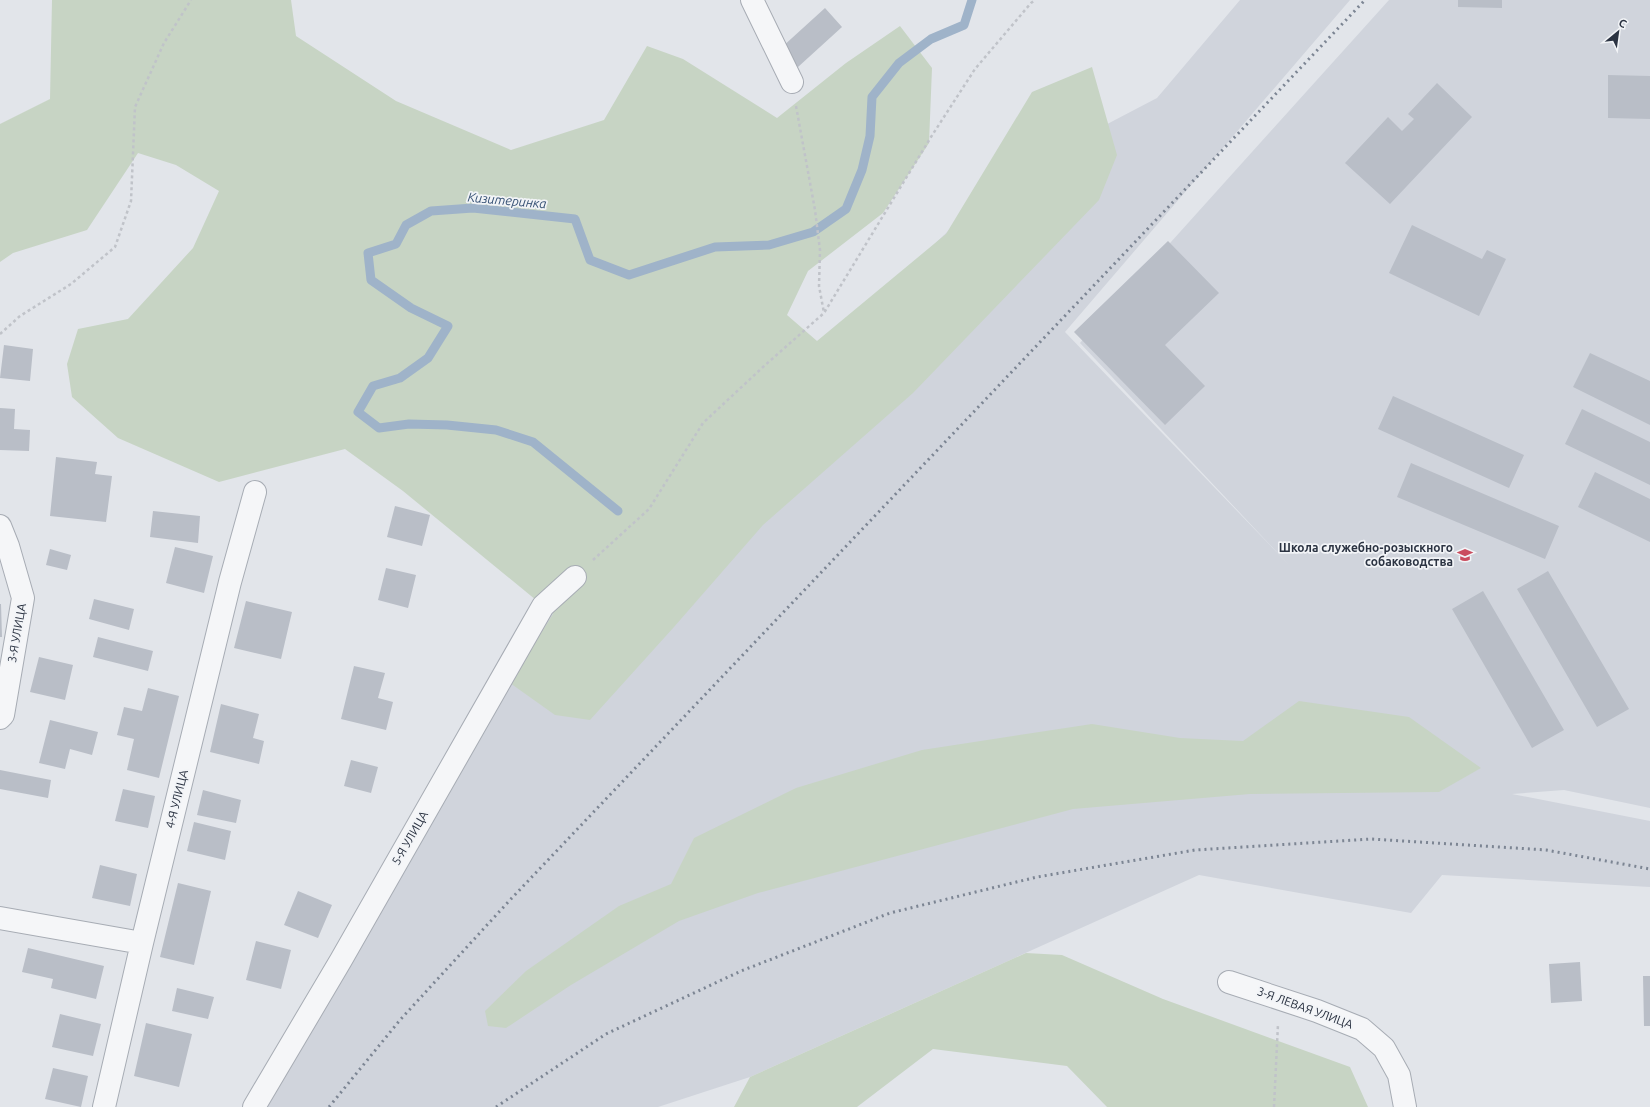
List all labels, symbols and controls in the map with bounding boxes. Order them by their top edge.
north arrow [1598,12,1638,52]
text: С [1617,16,1629,30]
water label: Кизитеринка [467,190,547,210]
place label: Школа служебно-розыскного собаководства [1279,541,1453,568]
school or university icon: Школа служебно-розыскного собаководства [1456,546,1474,564]
street label: 3-Я УЛИЦА [5,602,28,664]
street label: 4-Я УЛИЦА [163,768,190,830]
street label: 5-Я УЛИЦА [389,808,430,867]
street label: 3-Я ЛЕВАЯ УЛИЦА [1256,984,1355,1031]

